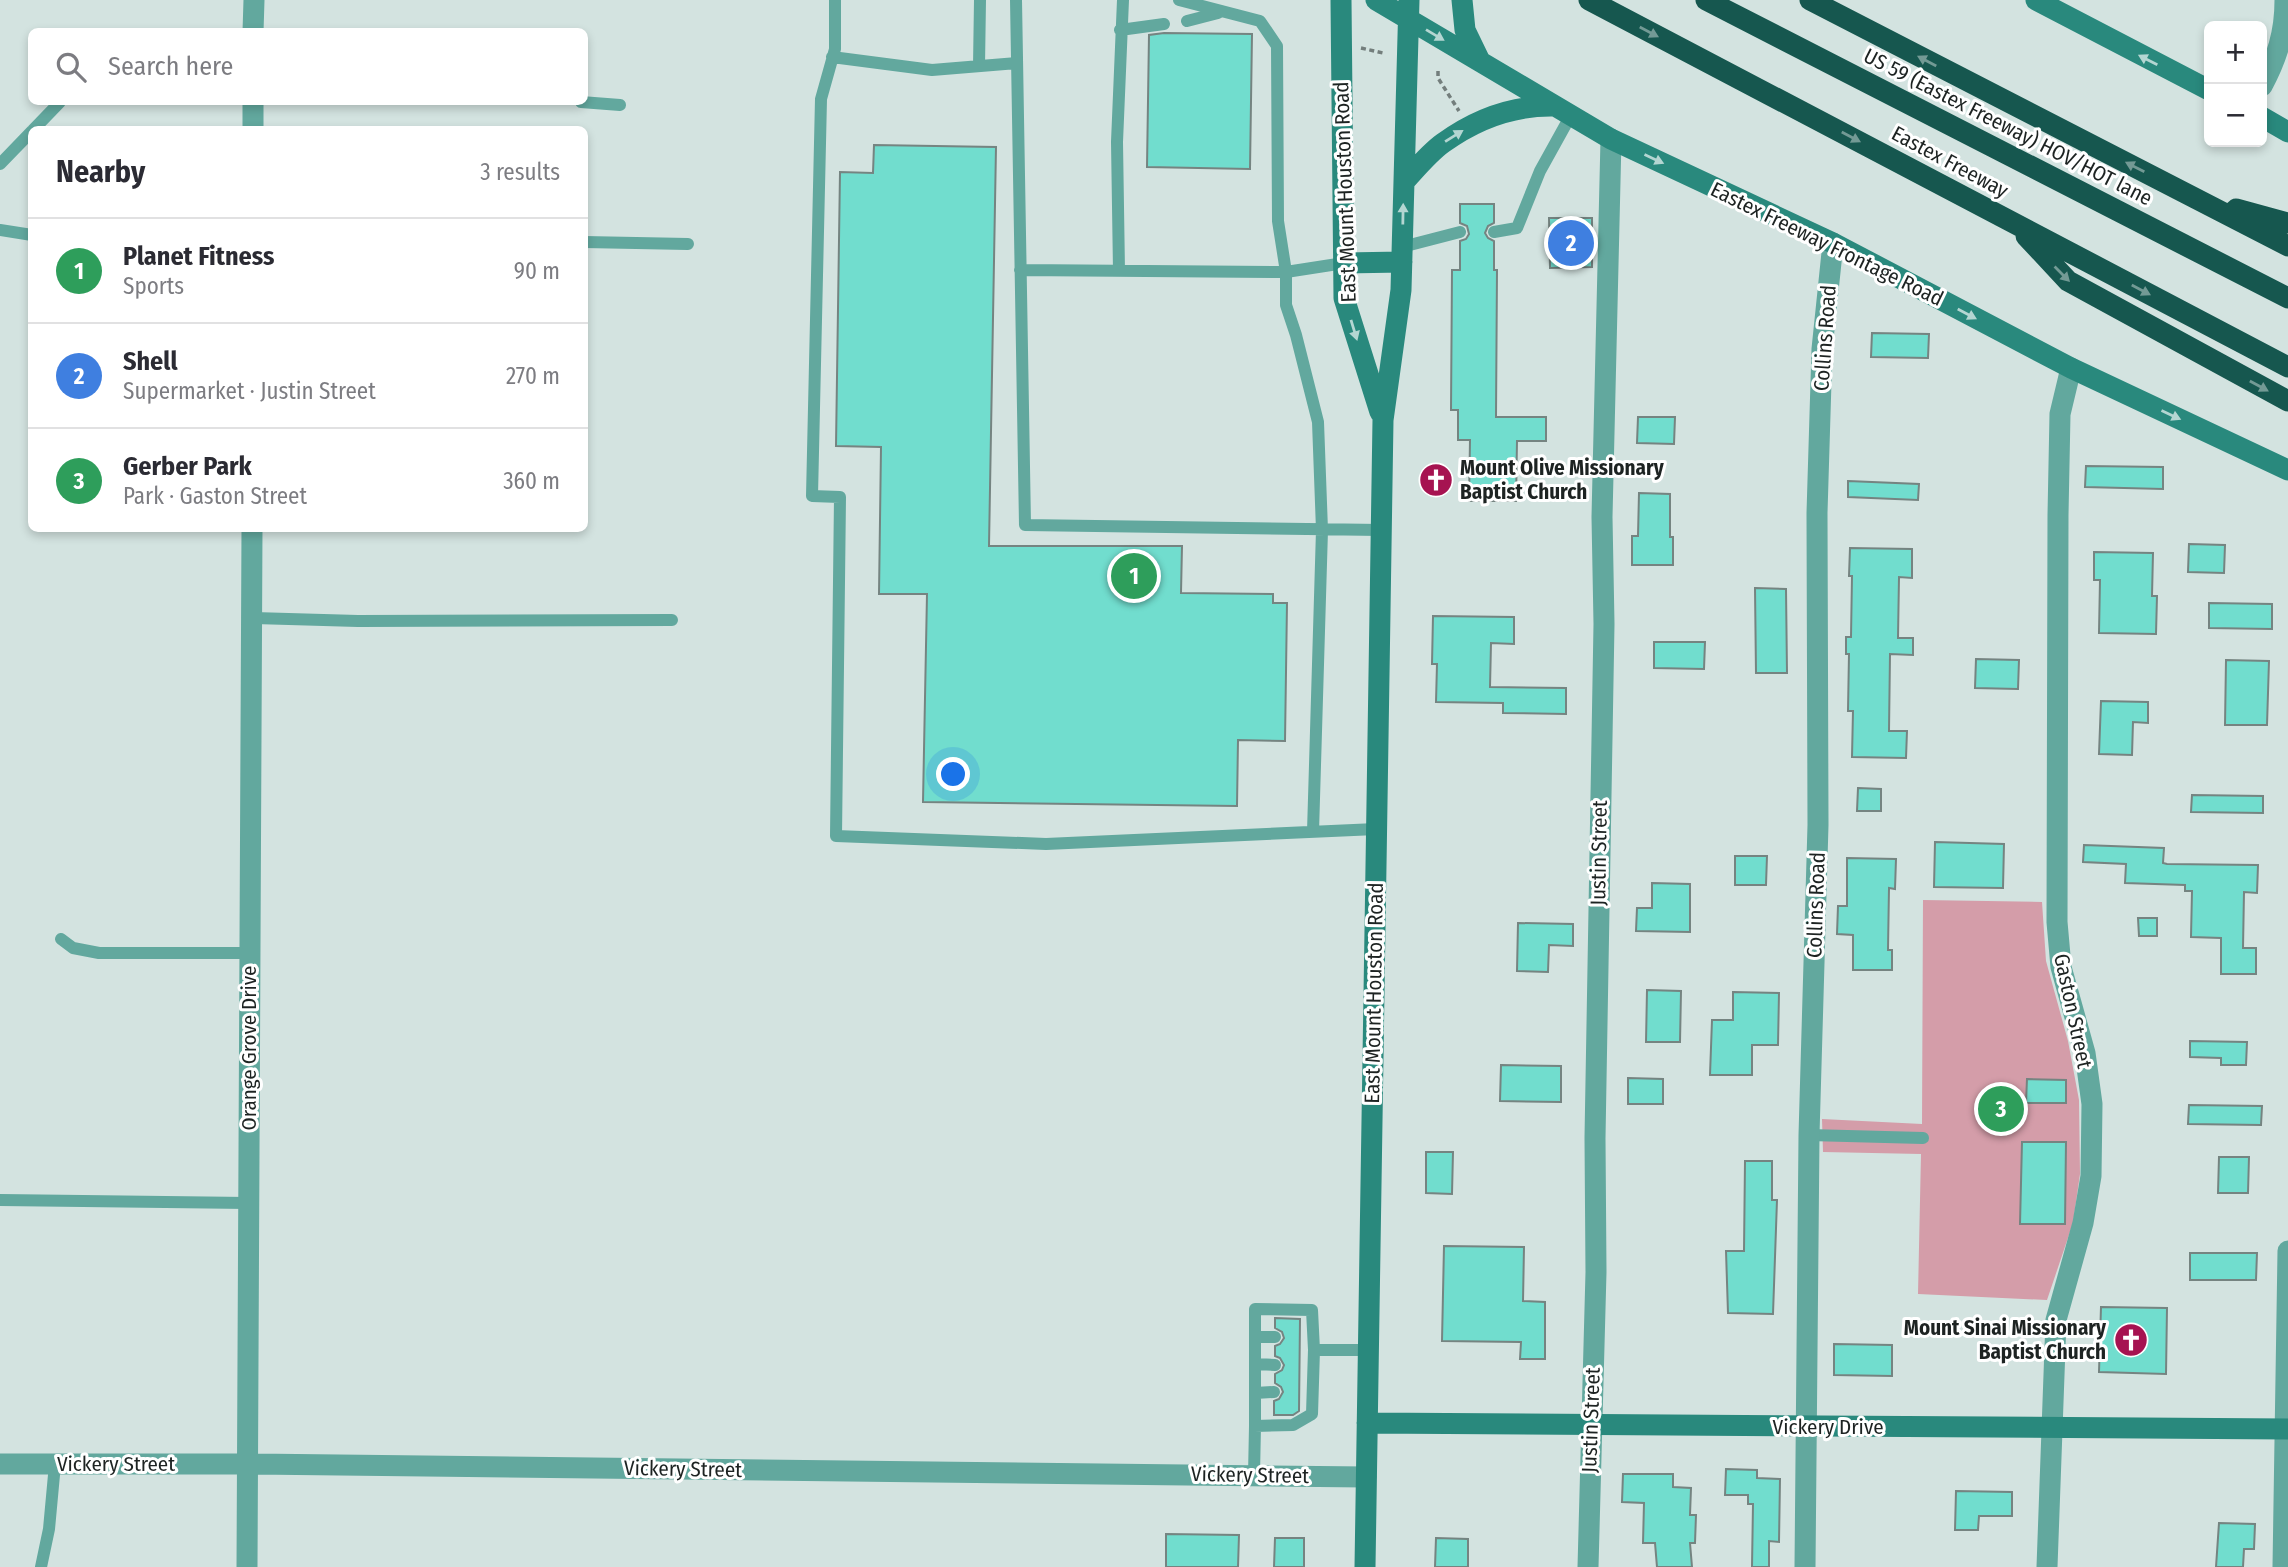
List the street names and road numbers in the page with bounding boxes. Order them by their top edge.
street label: US 59 (Eastex Freeway) HOV/HOT lane [1860,43,2156,211]
street label: East Mount Houston Road [1328,81,1362,303]
street label: Eastex Freeway [1887,121,2013,203]
street label: Eastex Freeway Frontage Road [1706,176,1948,312]
street label: Collins Road [1808,284,1842,392]
street label: Justin Street [1585,800,1613,906]
street label: Collins Road [1801,851,1831,959]
street label: East Mount Houston Road [1359,882,1389,1104]
street label: Gaston Street [2048,951,2098,1071]
street label: Orange Grove Drive [236,966,262,1130]
street label: Justin Street [1576,1367,1606,1473]
street label: Vickery Drive [1772,1414,1884,1440]
street label: Vickery Street [57,1451,175,1477]
street label: Vickery Street [624,1455,742,1483]
street label: Vickery Street [1191,1461,1309,1489]

